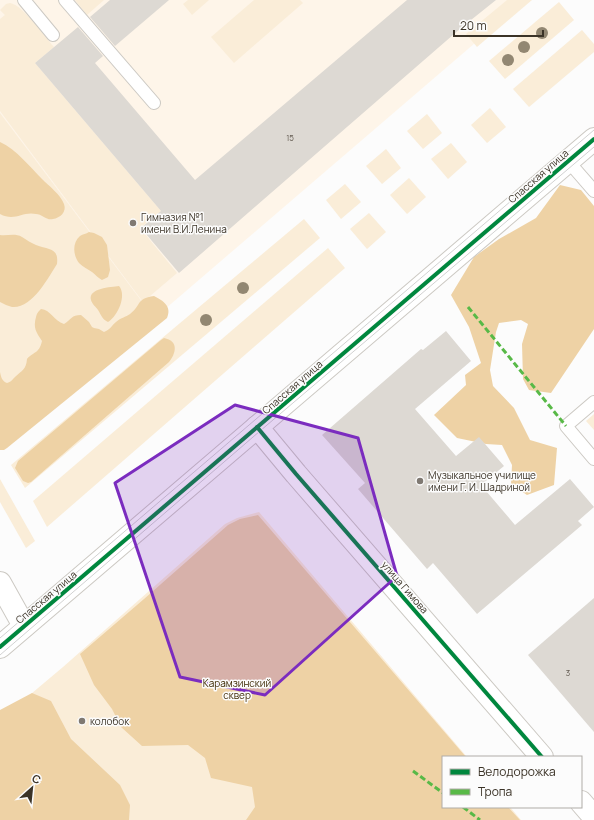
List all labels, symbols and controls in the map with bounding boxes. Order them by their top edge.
scale bar [454,12,543,38]
text: 20 m [460,17,487,34]
house number: 15 [286,132,294,143]
street label: Спасская улица [505,146,571,206]
place label: Гимназия №1 имени В.И.Ленина [141,210,227,236]
marker: Гимназия №1 имени В.И.Ленина [128,218,138,228]
street label: Спасская улица [259,357,325,417]
place label: Музыкальное училище имени Г. И. Шадриной [428,468,536,494]
marker: Музыкальное училище имени Г. И. Шадриной [415,476,425,486]
street label: улица Гимова [378,558,432,616]
street label: Спасская улица [13,567,79,627]
house number: 3 [566,667,570,678]
park label: Карамзинский сквер [203,676,271,702]
place label: колобок [90,714,130,728]
marker: колобок [77,716,87,726]
legend [442,756,582,808]
text: Велодорожка [478,763,556,780]
north arrow [12,768,52,808]
text: С [30,770,44,787]
text: Тропа [478,783,512,800]

